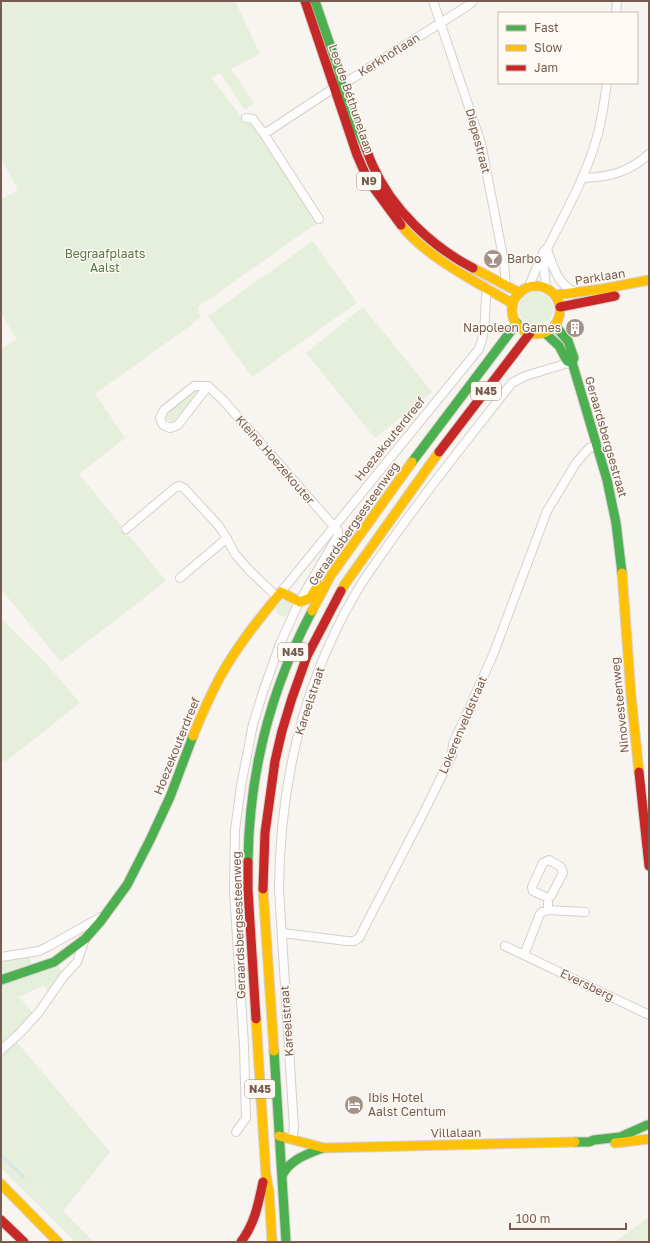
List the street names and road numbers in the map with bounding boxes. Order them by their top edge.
street label: Kerkhoflaan [355,30,422,80]
street label: Leo de Béthunelaan [326,42,377,156]
street label: Diepestraat [463,107,494,175]
road number: N9 [357,172,381,190]
street label: Parklaan [574,265,626,288]
street label: Geraardsbergsestraat [582,375,631,499]
road number: N45 [471,382,501,400]
street label: Hoezekouterdreef [351,393,428,484]
street label: Kleine Hoezekouter [233,412,318,508]
street label: Geraardsbergsesteenweg [305,459,402,589]
road number: N45 [278,643,308,661]
street label: Ninovesteenweg [607,656,632,754]
street label: Kareelstraat [291,664,328,737]
street label: Lokerenveldstraat [435,674,490,776]
street label: Hoezekouterdreef [150,694,203,797]
street label: Geraardsbergsesteenweg [228,851,249,999]
street label: Eversberg [558,965,617,1004]
street label: Kareelstraat [277,985,296,1057]
road number: N45 [245,1080,275,1098]
street label: Villalaan [431,1125,481,1140]

